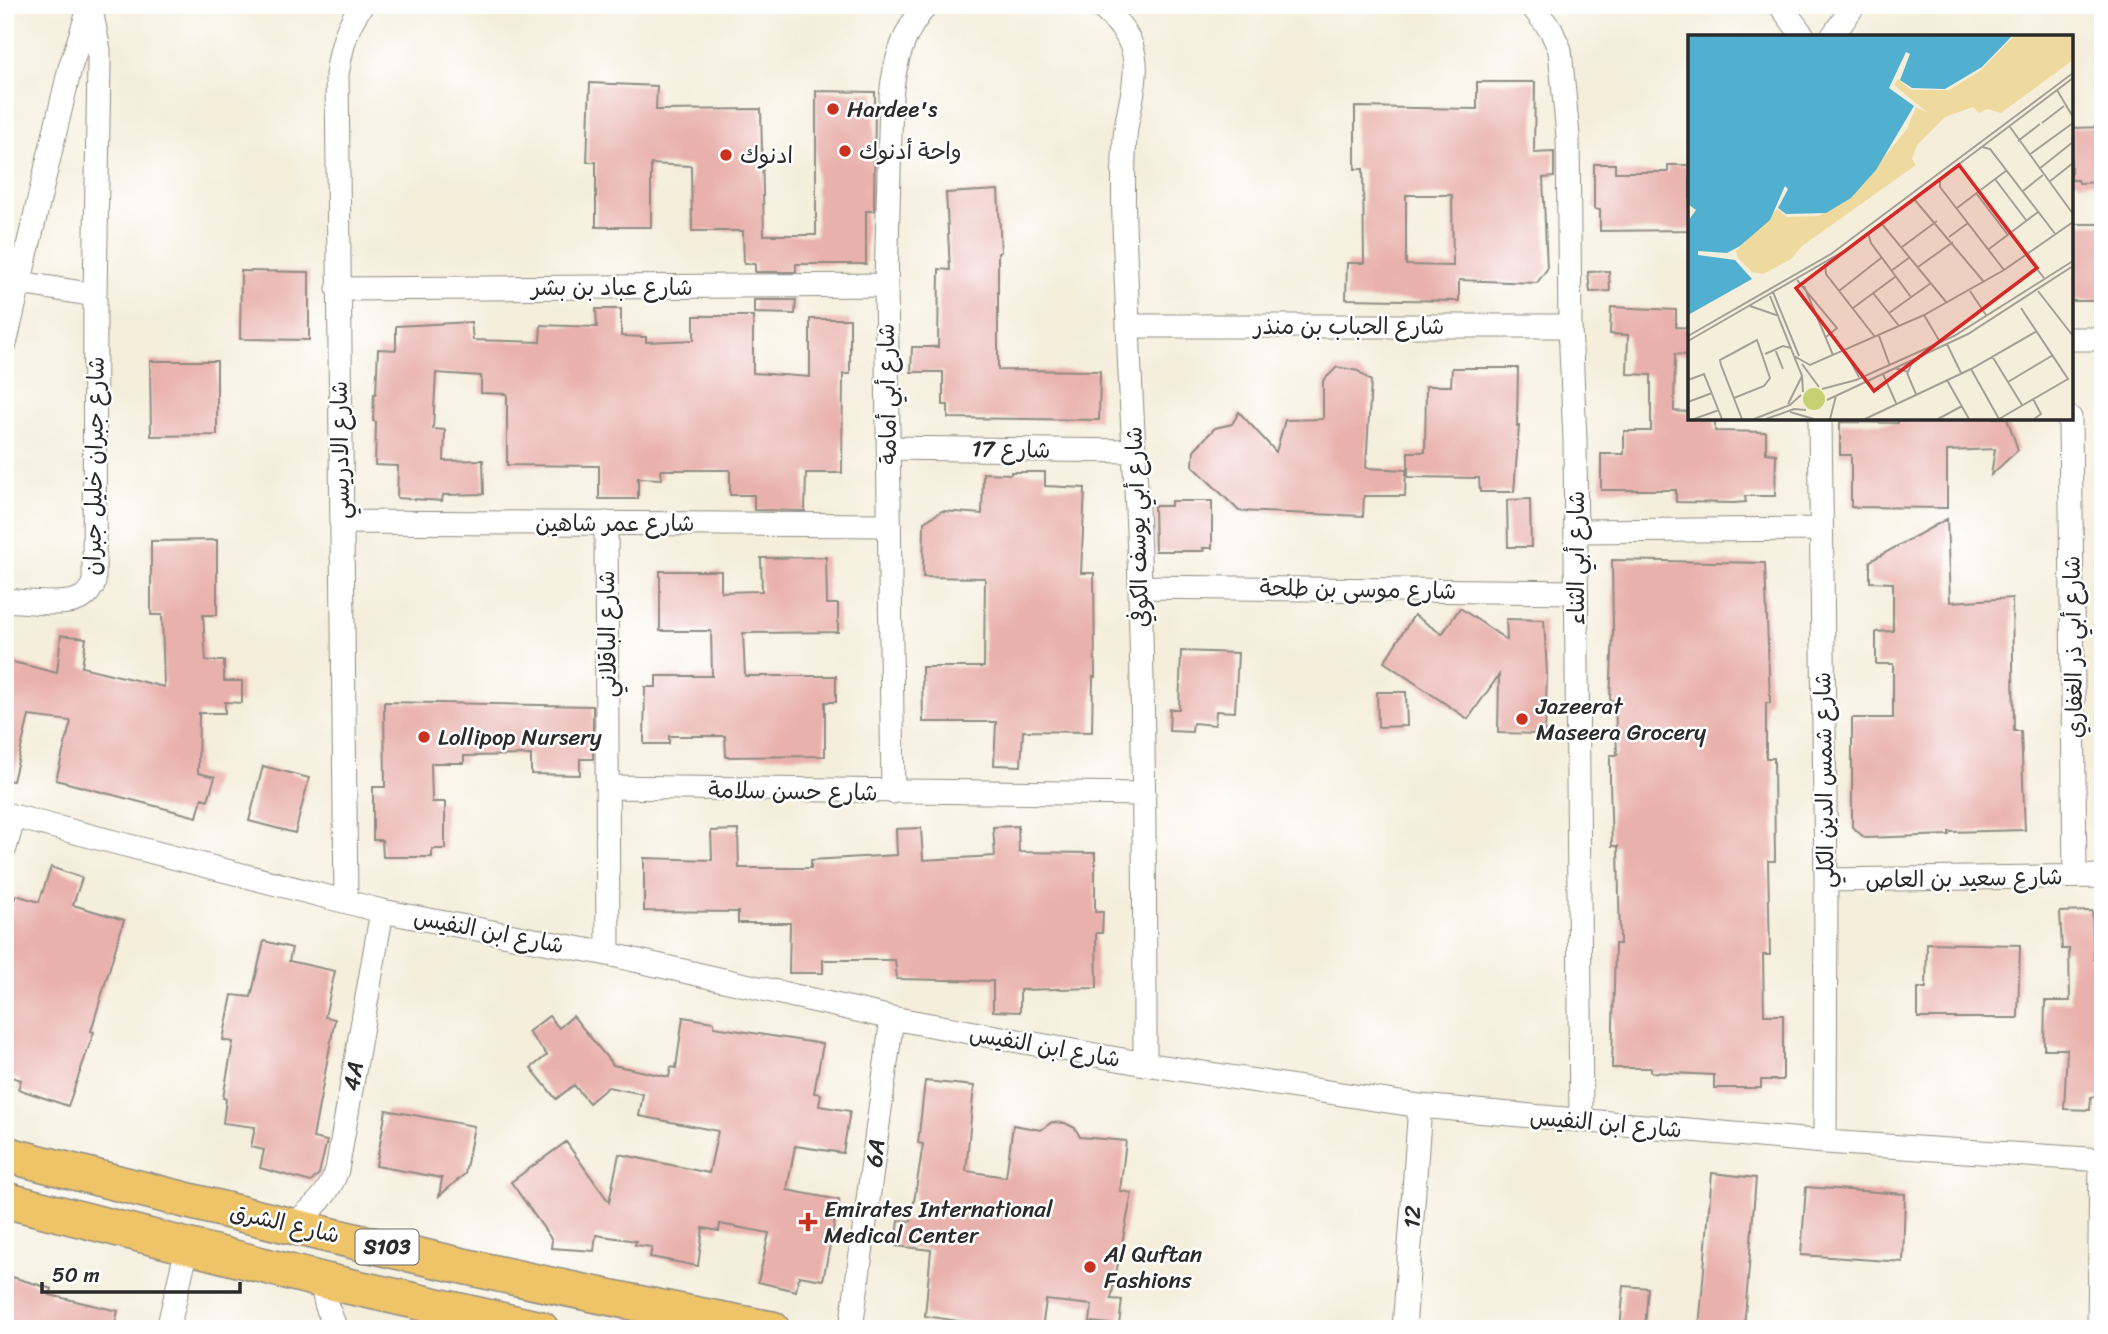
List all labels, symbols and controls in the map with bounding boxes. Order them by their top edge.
inset map [1688,35,2073,420]
place label: Hardee's [847,89,938,130]
marker: Hardee's [825,101,841,117]
place label: واحة أدنوك [859,131,962,172]
place label: ادنوك [740,135,793,176]
marker: واحة أدنوك [837,143,853,159]
marker: ادنوك [718,147,734,163]
street label: شارع عباد بن بشر [529,267,693,308]
street label: شارع الحباب بن منذر [1252,306,1444,347]
street label: شارع أبي أمامة [866,323,909,465]
street label: شارع جبران خليل جبران [72,356,117,576]
street label: شارع الادريسي [319,380,362,520]
street label: شارع أبي يوسف الكوفي [1114,426,1161,628]
street label: شارع 17 [971,428,1051,471]
street label: شارع أبي الثناء [1556,491,1597,625]
street label: شارع عمر شاهين [535,503,695,544]
street label: شارع أبي ذر الغفاري [2051,555,2096,739]
street label: شارع موسى بن طلحة [1259,567,1457,612]
street label: شارع الباقلاني [586,570,629,698]
street label: شارع شمس الدين الكلي [1802,671,1847,889]
place label: Jazeerat Maseera Grocery [1535,686,1706,753]
marker: Jazeerat Maseera Grocery [1514,711,1530,727]
place label: Lollipop Nursery [438,717,602,758]
marker: Lollipop Nursery [416,729,432,745]
street label: شارع حسن سلامة [708,770,878,813]
street label: شارع سعيد بن العاص [1865,856,2063,901]
street label: شارع ابن النفيس [410,897,568,966]
street label: شارع ابن النفيس [966,1013,1124,1080]
street label: 4A [331,1058,376,1094]
street label: شارع ابن النفيس [1528,1096,1684,1151]
street label: 6A [853,1137,898,1170]
place label: Emirates International Medical Center [824,1189,1053,1256]
street label: شارع الشرق [226,1191,344,1256]
street label: 12 [1391,1204,1434,1230]
marker: Emirates International Medical Center [798,1212,818,1232]
road number: S103 [356,1230,418,1264]
place label: Al Quftan Fashions [1103,1234,1202,1301]
scale bar [42,1250,240,1294]
text: 50 m [52,1256,100,1294]
marker: Al Quftan Fashions [1082,1259,1098,1275]

